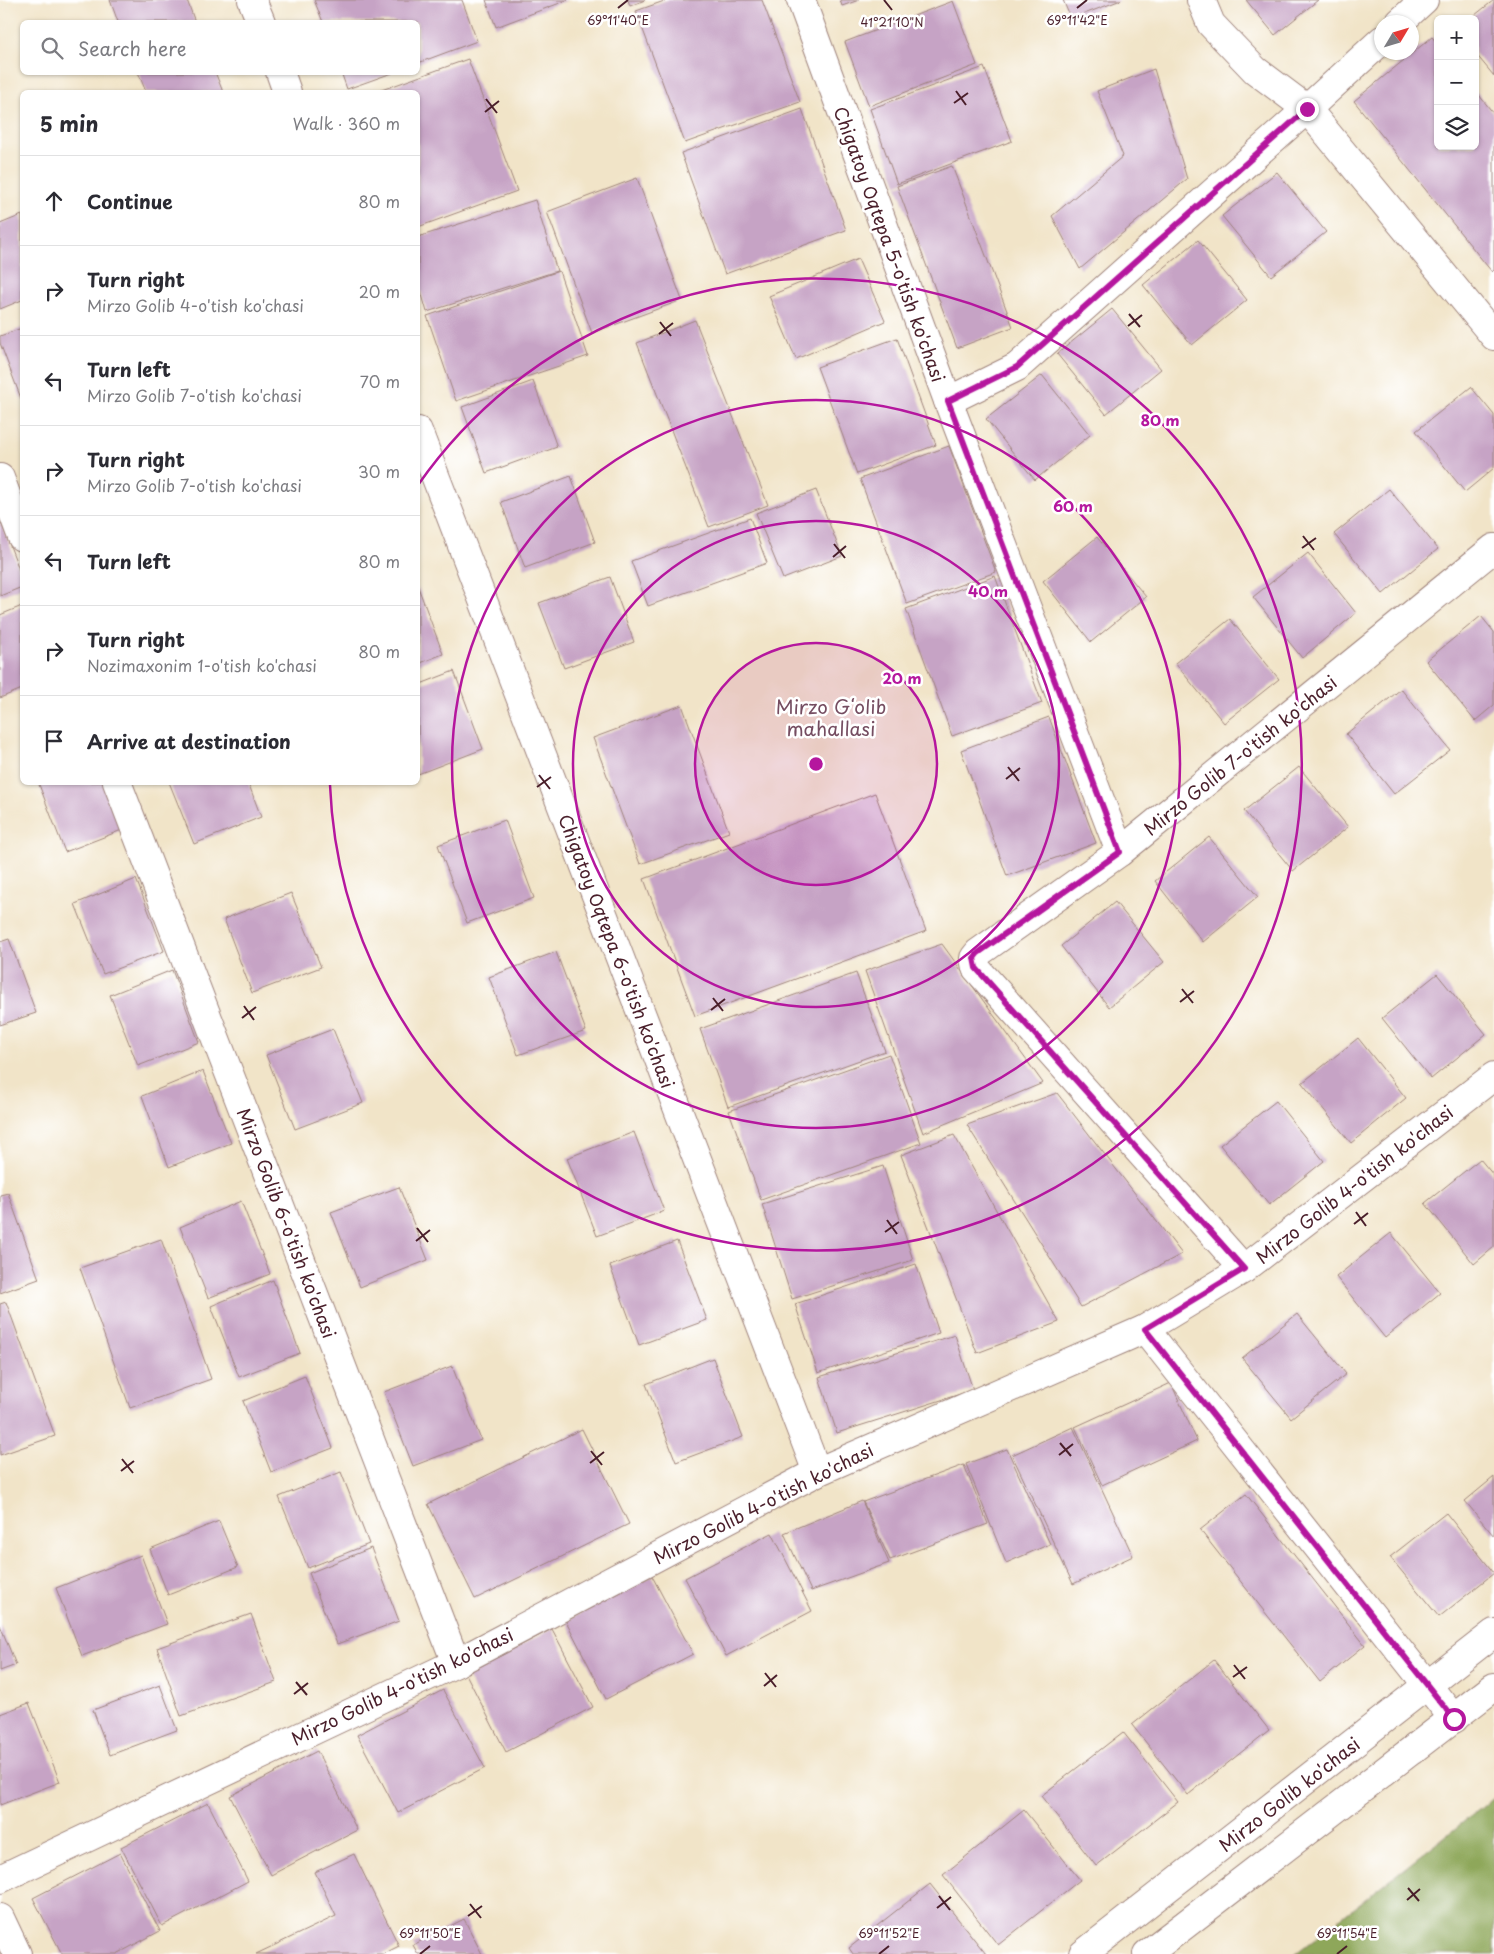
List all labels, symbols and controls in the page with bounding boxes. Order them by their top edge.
text: 69°11'40"E [587,11,649,29]
text: 69°11'42"E [1046,11,1108,29]
text: 41°21'10"N [860,13,924,31]
north arrow [1374,15,1419,60]
map controls [1434,15,1479,150]
button: + [1434,15,1479,60]
search box [20,20,420,75]
icon: search [38,34,66,62]
text: Search here [78,34,187,62]
button: − [1434,60,1479,105]
route end [1296,98,1319,121]
street label: Chigatoy Oqtepa 5-o'tish ko'chasi [827,102,953,386]
button: layers [1434,105,1479,150]
text: 5 min [40,107,98,139]
text: Walk · 360 m [293,111,400,135]
icon: ahead [40,187,68,215]
text: Continue [87,187,173,215]
text: 80 m [358,189,400,213]
text: Turn right [87,265,185,293]
icon: right [40,277,68,305]
text: 20 m [359,279,400,303]
text: Mirzo Golib 4-o'tish ko'chasi [87,293,304,317]
text: Turn left [87,355,171,383]
icon: left [40,367,68,395]
text: 70 m [360,369,400,393]
text: Mirzo Golib 7-o'tish ko'chasi [87,383,302,407]
text: 80 m [1140,408,1180,431]
text: Turn right [87,445,185,473]
icon: right [40,457,68,485]
text: 30 m [358,459,400,483]
text: Mirzo Golib 7-o'tish ko'chasi [87,473,302,497]
text: 60 m [1053,494,1093,517]
icon: left [40,547,68,575]
text: Turn left [87,547,171,575]
text: 80 m [358,549,400,573]
text: 40 m [968,579,1008,602]
text: Turn right [87,625,185,653]
icon: right [40,637,68,665]
text: 80 m [358,639,400,663]
text: Nozimaxonim 1-o'tish ko'chasi [87,653,317,677]
text: 20 m [883,666,921,689]
street label: Mirzo Golib 7-o'tish ko'chasi [1138,668,1342,842]
district label: Mirzo Gʻolib mahallasi [776,692,886,742]
icon: arrive [40,727,68,755]
text: Arrive at destination [87,727,291,755]
centre of rings [807,755,825,773]
street label: Chigatoy Oqtepa 6-o'tish ko'chasi [552,810,682,1092]
street label: Mirzo Golib 4-o'tish ko'chasi [1250,1098,1458,1270]
street label: Mirzo Golib 6-o'tish ko'chasi [231,1104,343,1342]
street label: Mirzo Golib 4-o'tish ko'chasi [648,1436,878,1570]
street label: Mirzo Golib 4-o'tish ko'chasi [286,1620,518,1752]
route start [1443,1708,1466,1731]
street label: Mirzo Golib ko'chasi [1213,1730,1365,1858]
text: 69°11'50"E [399,1924,461,1942]
text: 69°11'52"E [858,1924,920,1942]
text: 69°11'54"E [1316,1924,1378,1942]

